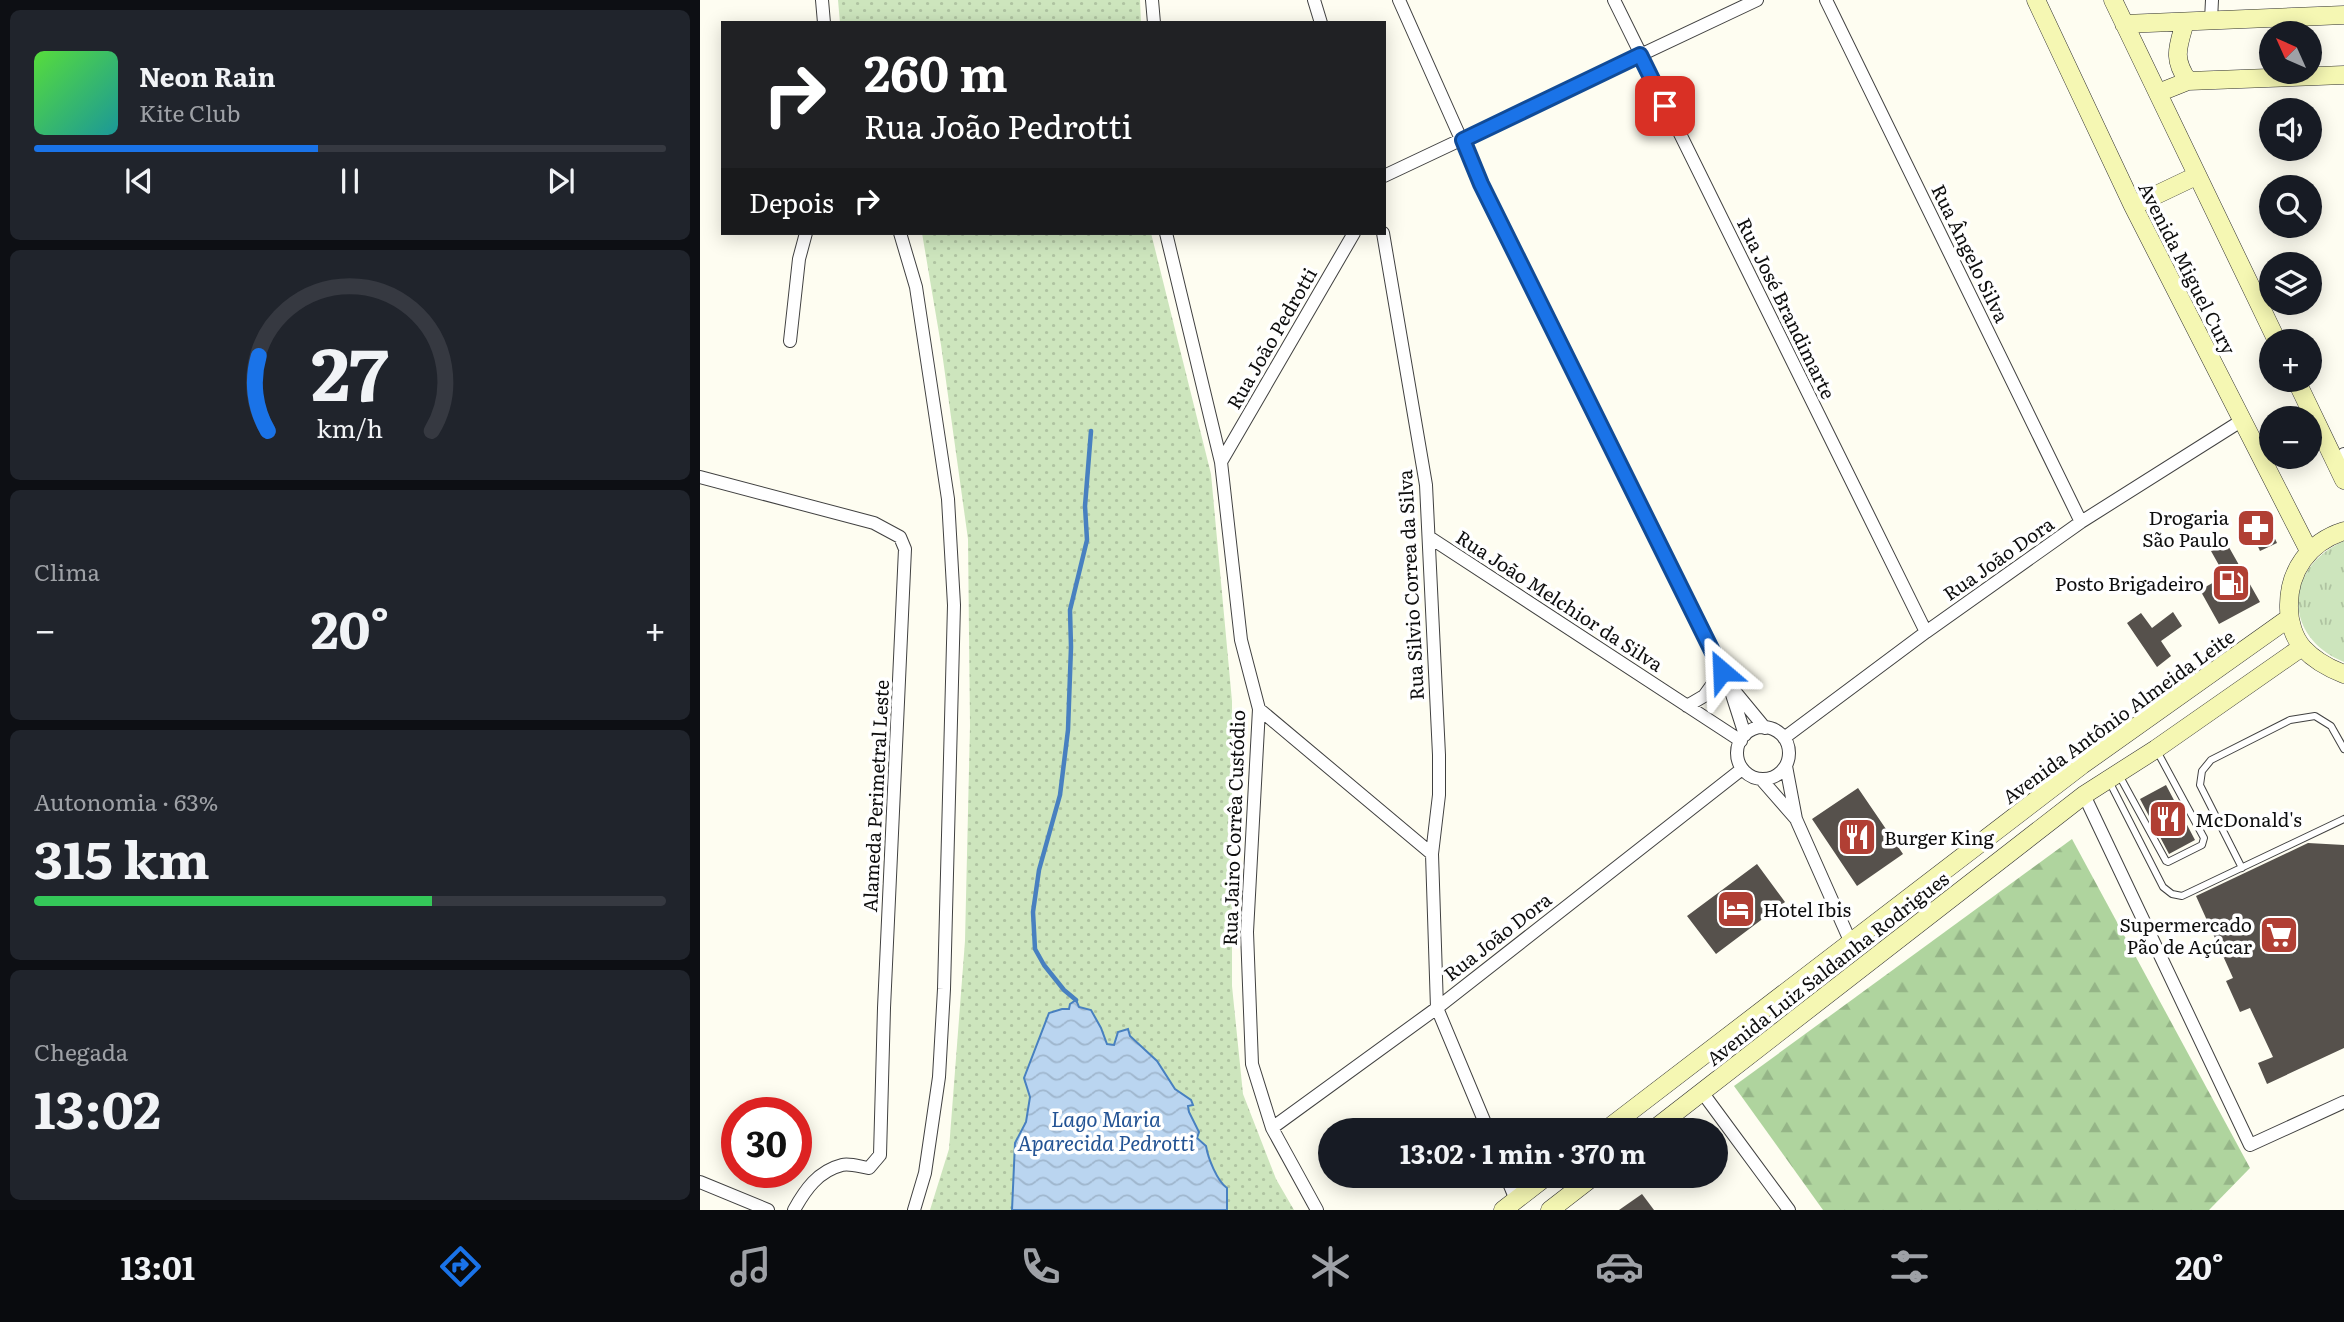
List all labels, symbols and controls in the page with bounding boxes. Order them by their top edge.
north arrow [2259,21,2322,84]
map controls [2259,21,2322,469]
text: 260 m [864,34,1008,107]
icon: right [749,49,840,140]
text: Neon Rain [139,56,276,95]
pin [1635,76,1695,136]
icon: arrive [1646,87,1684,125]
text: Kite Club [139,95,240,129]
button: sound [2259,98,2322,161]
text: Rua João Pedrotti [864,101,1132,149]
icon: previous [120,162,158,200]
icon: pause [331,162,369,200]
icon: next [542,162,580,200]
button: search [2259,175,2322,238]
street label: Avenida Miguel Cury [2132,177,2244,359]
street label: Rua Ângelo Silva [1925,179,2017,328]
text: Depois [749,182,834,221]
icon: right [848,182,886,220]
street label: Rua José Brandimarte [1731,213,1843,404]
button: layers [2259,252,2322,315]
street label: Rua João Pedrotti [1219,262,1323,414]
text: 27 [311,315,389,423]
button: + [2259,329,2322,392]
button: − [2259,406,2322,469]
text: km/h [317,409,383,446]
street label: Rua Silvio Correa da Silva [1390,468,1430,701]
place label: Drogaria São Paulo [2142,503,2230,553]
pharmacy icon: Drogaria São Paulo [2235,507,2277,549]
street label: Rua João Dora [1937,509,2060,607]
street label: Rua João Melchior da Silva [1451,522,1670,678]
text: Clima [34,554,100,588]
fuel station icon: Posto Brigadeiro [2210,562,2252,604]
place label: Posto Brigadeiro [2055,569,2204,597]
text: 20° [311,588,389,665]
text: − [34,599,56,656]
text: + [644,599,666,656]
street label: Avenida Antônio Almeida Leite [1996,622,2240,810]
position arrow [1685,634,1759,708]
street label: Alameda Perimetral Leste [855,679,895,913]
street label: Rua Jairo Corrêa Custódio [1215,709,1251,947]
text: Autonomia · 63% [34,784,218,818]
restaurant icon: McDonald's [2147,798,2189,840]
place label: McDonald's [2195,805,2302,833]
restaurant icon: Burger King [1836,816,1878,858]
text: 315 km [34,818,210,895]
place label: Burger King [1884,823,1994,851]
street label: Avenida Luiz Saldanha Rodrigues [1700,864,1954,1072]
street label: Rua João Dora [1437,885,1557,987]
hotel icon: Hotel Ibis [1715,888,1757,930]
place label: Hotel Ibis [1763,895,1852,923]
place label: Supermercado Pão de Açúcar [2119,910,2252,960]
supermarket icon: Supermercado Pão de Açúcar [2258,914,2300,956]
text: Chegada [34,1034,128,1068]
text: 13:02 [34,1068,161,1145]
speed limit sign: 30 [721,1097,812,1188]
water label: Lago Maria Aparecida Pedrotti [1017,1102,1195,1157]
text: 13:02 · 1 min · 370 m [1400,1133,1646,1172]
text: 13:01 [120,1242,195,1290]
icon: directions [436,1242,485,1291]
icon: music [726,1242,775,1291]
icon: phone [1016,1242,1065,1291]
icon: climate [1306,1242,1355,1291]
icon: car [1595,1242,1644,1291]
icon: filters [1885,1242,1934,1291]
text: 20° [2175,1242,2224,1290]

